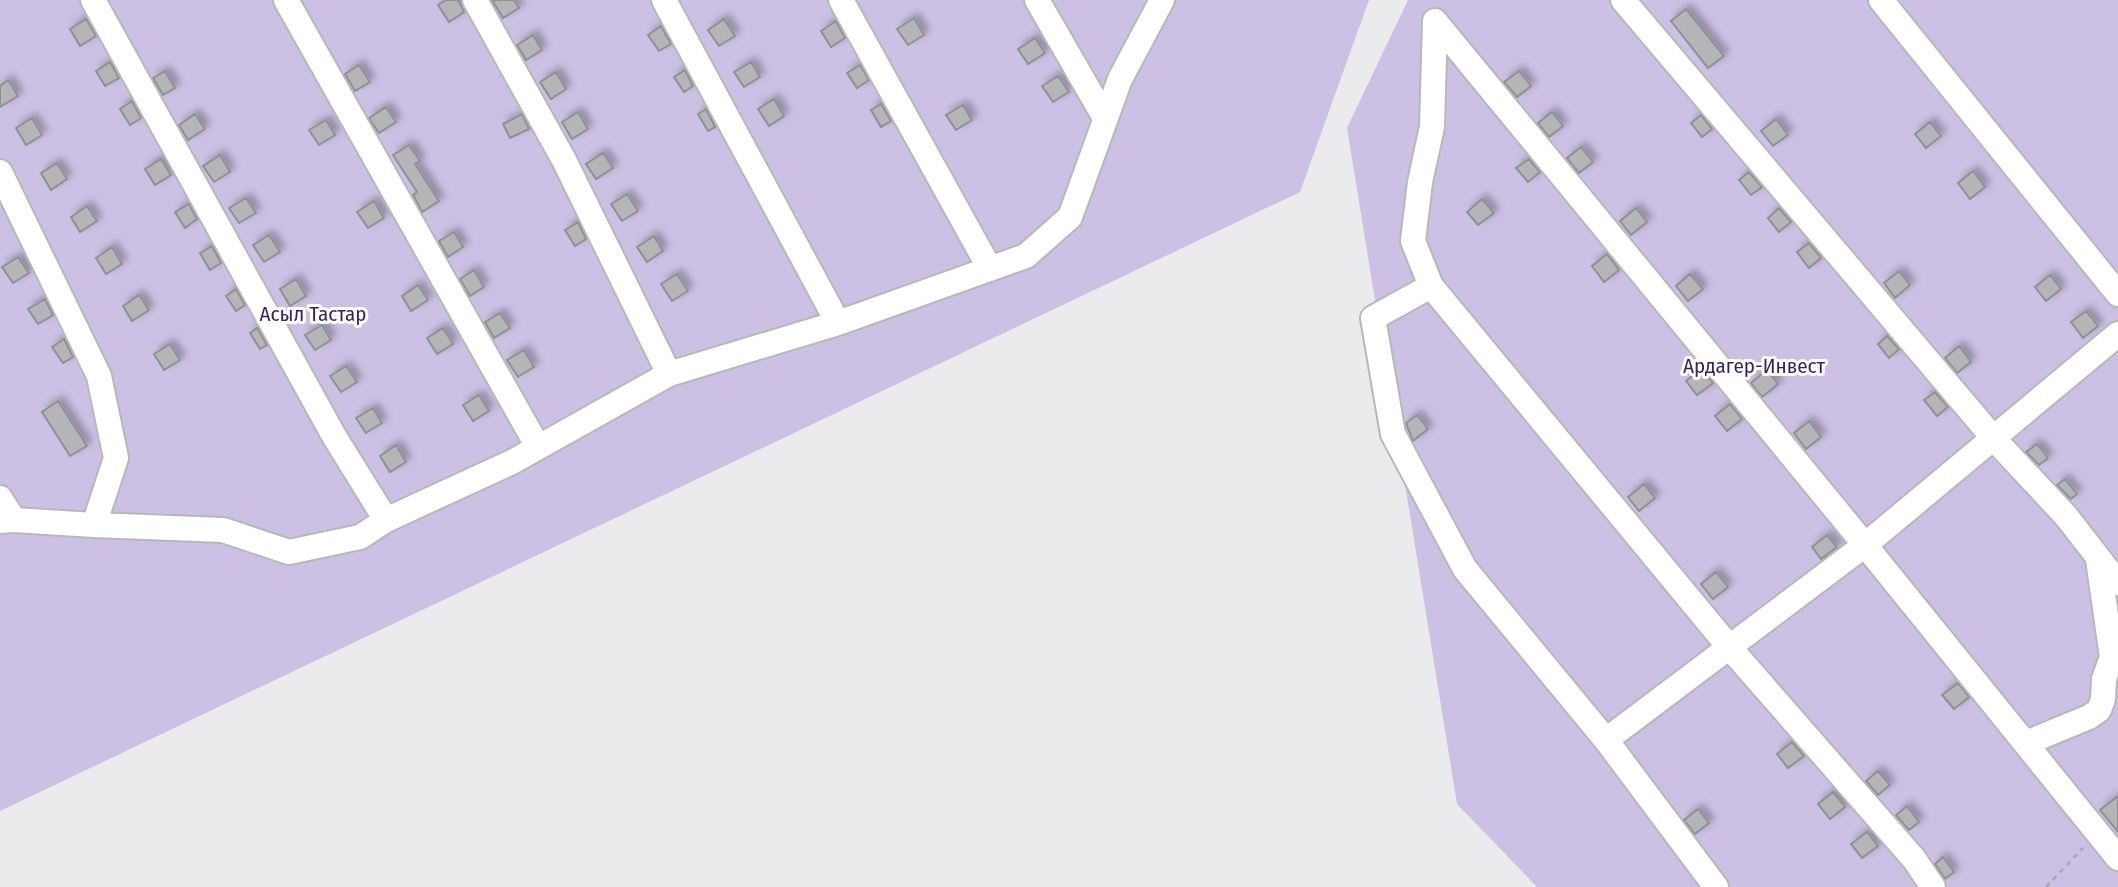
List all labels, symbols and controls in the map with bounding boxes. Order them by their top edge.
park label: Асыл Тастар [260,301,366,327]
park label: Ардагер-Инвест [1683,353,1826,379]

